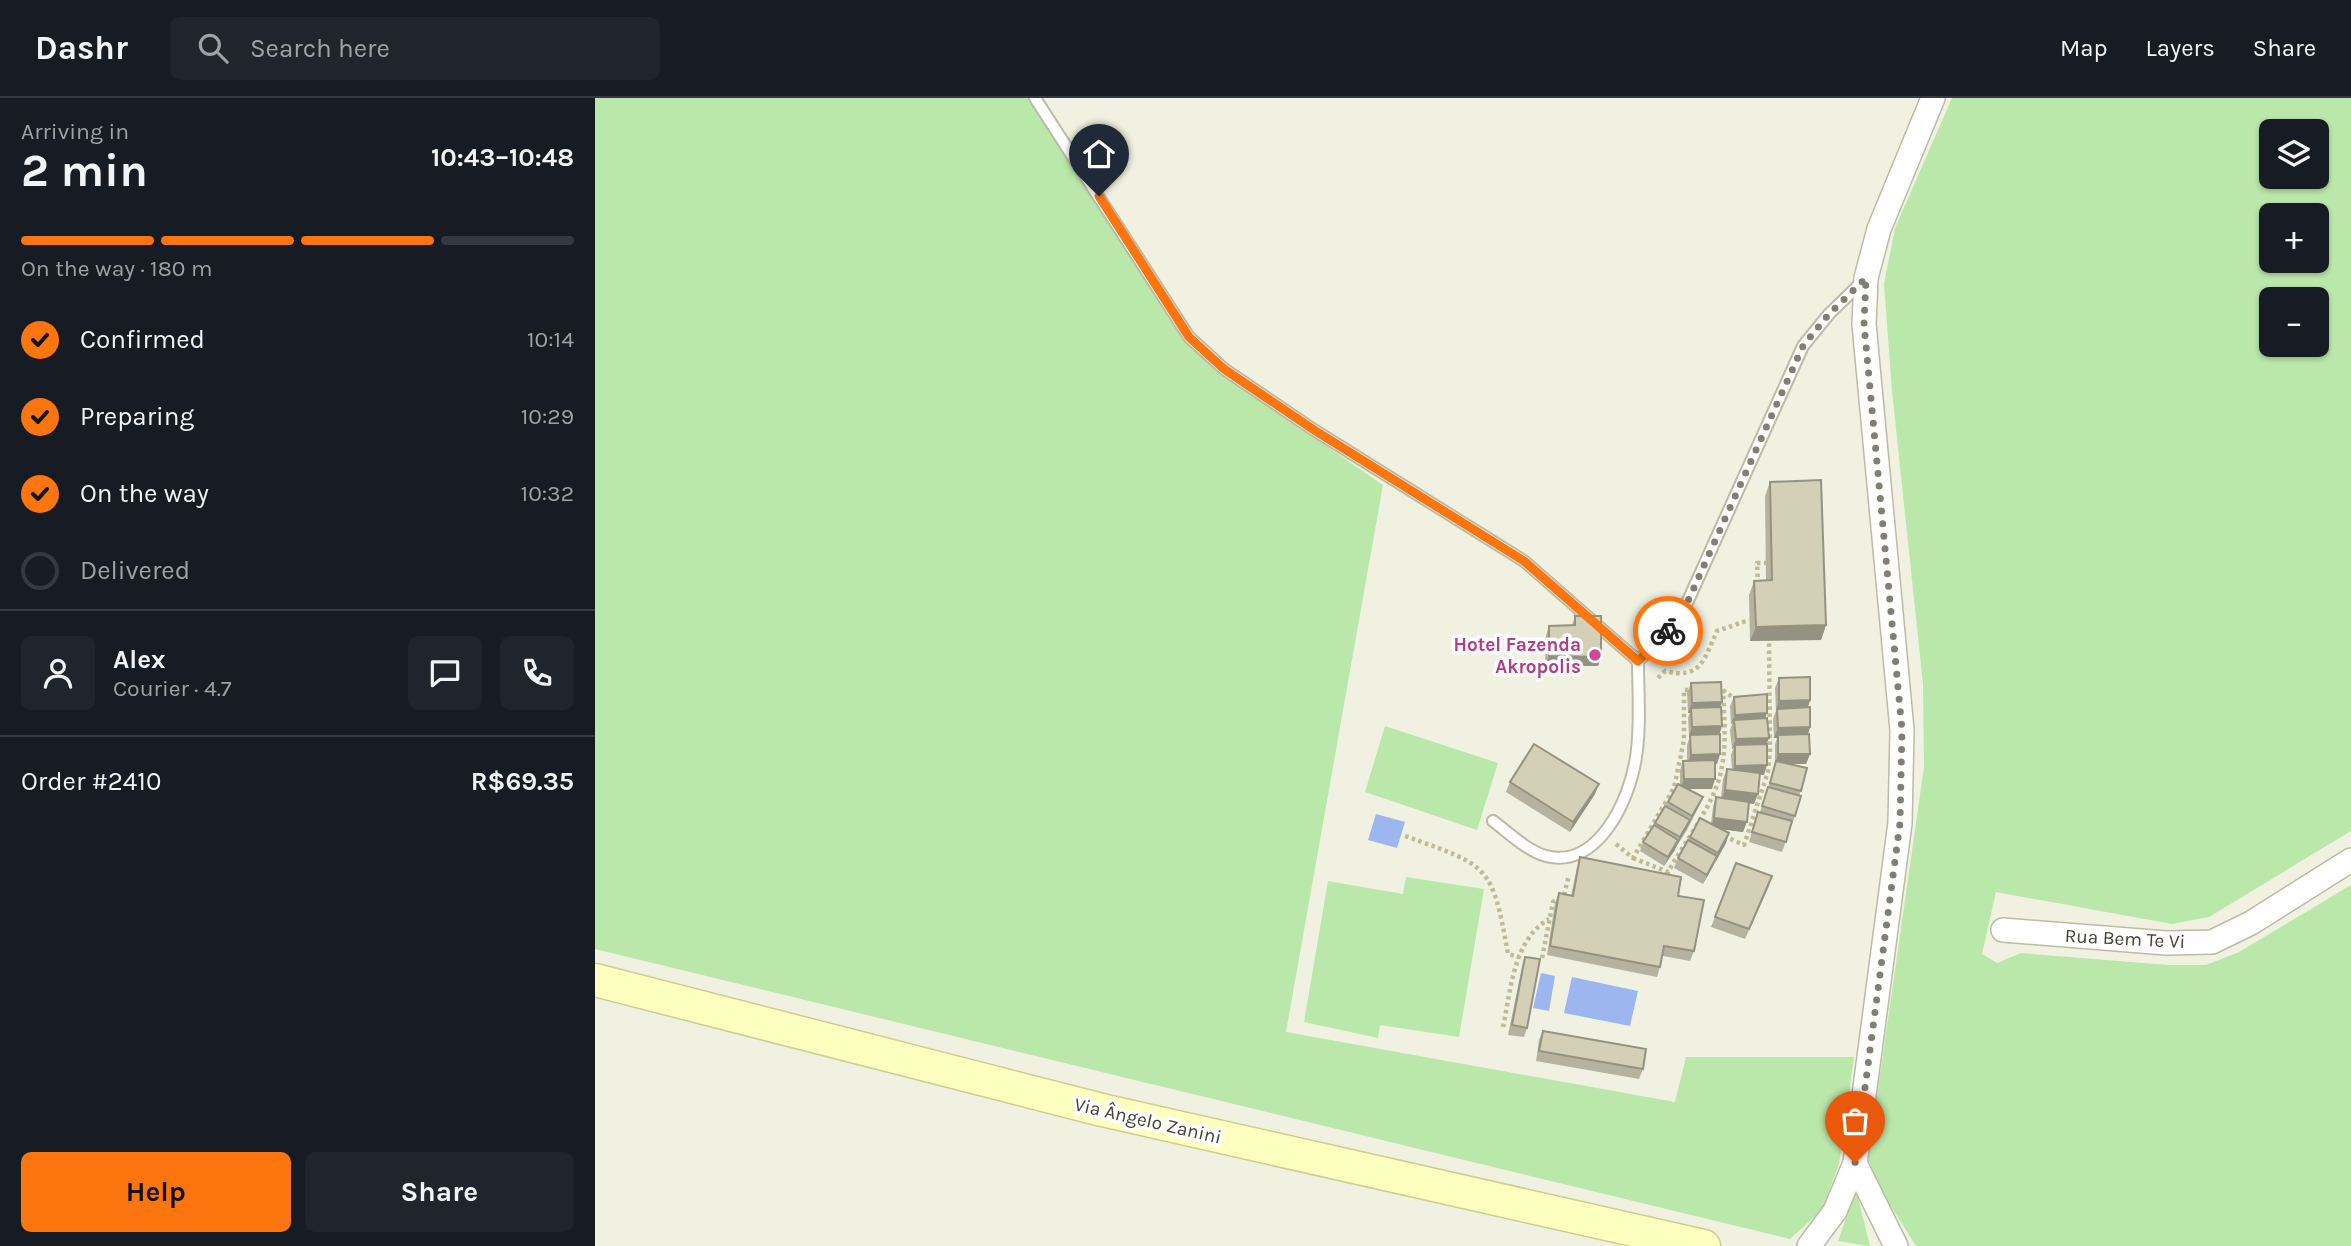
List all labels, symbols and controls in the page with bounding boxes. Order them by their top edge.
search box [170,17,660,80]
text: Dashr [35,29,128,67]
icon: search [194,29,232,67]
text: Search here [250,33,390,64]
text: Map [2060,34,2108,62]
text: Layers [2146,34,2215,62]
text: Share [2253,34,2316,62]
text: Arriving in [21,118,129,145]
map controls [2259,119,2329,357]
button: layers [2259,119,2329,189]
pin [1069,124,1129,196]
icon: home [1080,135,1118,173]
text: 10:43–10:48 [431,142,574,173]
text: 2 min [21,144,148,198]
button: + [2259,203,2329,273]
text: On the way · 180 m [21,255,212,282]
button: − [2259,287,2329,357]
icon: check [21,321,59,359]
text: Confirmed [80,324,205,355]
text: 10:14 [527,326,574,353]
icon: check [21,398,59,436]
text: Preparing [80,401,194,432]
text: 10:29 [521,403,574,430]
icon: check [21,475,59,513]
text: On the way [80,478,209,509]
text: 10:32 [521,480,574,507]
text: Delivered [80,555,190,586]
courier [1633,596,1703,666]
icon: bike [1649,612,1687,650]
place label: Hotel Fazenda Akropolis [1454,634,1581,678]
button: person [21,636,95,710]
button: chat [408,636,482,710]
button: phone [500,636,574,710]
text: Alex [113,644,165,675]
marker: Hotel Fazenda Akropolis [1587,647,1603,663]
text: Courier · 4.7 [113,675,232,702]
text: Order #2410 [21,766,161,797]
text: R$69.35 [471,766,574,797]
street label: Rua Bem Te Vi [2064,925,2186,953]
pin [1825,1091,1885,1163]
street label: Via Ângelo Zanini [1072,1093,1224,1149]
icon: bag [1836,1102,1874,1140]
button: Help [21,1152,291,1232]
button: Share [305,1152,574,1232]

